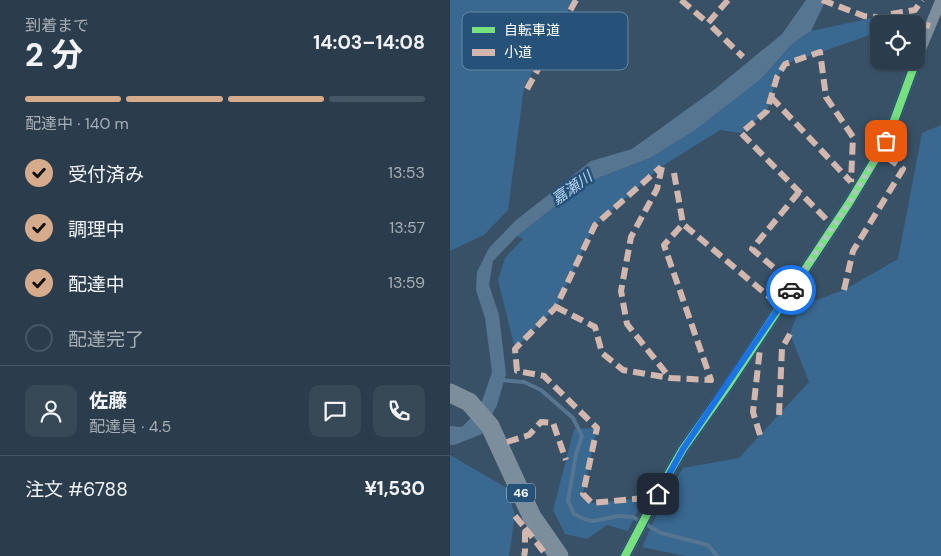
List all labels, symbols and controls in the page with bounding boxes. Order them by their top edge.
legend [462,12,628,70]
text: 到着まで [25,15,89,36]
map controls [870,15,925,70]
button: locate [870,15,925,70]
text: 自転車道 [504,21,560,39]
text: 14:03–14:08 [313,30,425,55]
text: 2 分 [25,34,83,76]
text: 小道 [504,43,532,61]
text: 配達中 · 140 m [25,113,129,134]
pin [865,120,907,162]
icon: bag [872,127,900,155]
icon: check [25,159,53,187]
text: 受付済み [68,162,144,187]
text: 13:53 [388,162,425,183]
water label: 嘉瀬川 [548,166,598,209]
icon: check [25,214,53,242]
text: 調理中 [68,217,125,242]
text: 13:57 [389,217,425,238]
courier [766,265,816,315]
icon: check [25,269,53,297]
text: 配達中 [68,272,125,297]
text: 13:59 [388,272,425,293]
icon: car [777,276,805,304]
text: 配達完了 [68,327,144,352]
button: person [25,385,77,437]
button: chat [309,385,361,437]
button: phone [373,385,425,437]
text: 佐藤 [89,388,127,413]
text: 配達員 · 4.5 [89,416,171,437]
pin [637,473,679,515]
text: ¥1,530 [364,476,425,501]
text: 注文 #6788 [25,477,128,502]
icon: home [644,480,672,508]
road number: 46 [507,483,535,502]

